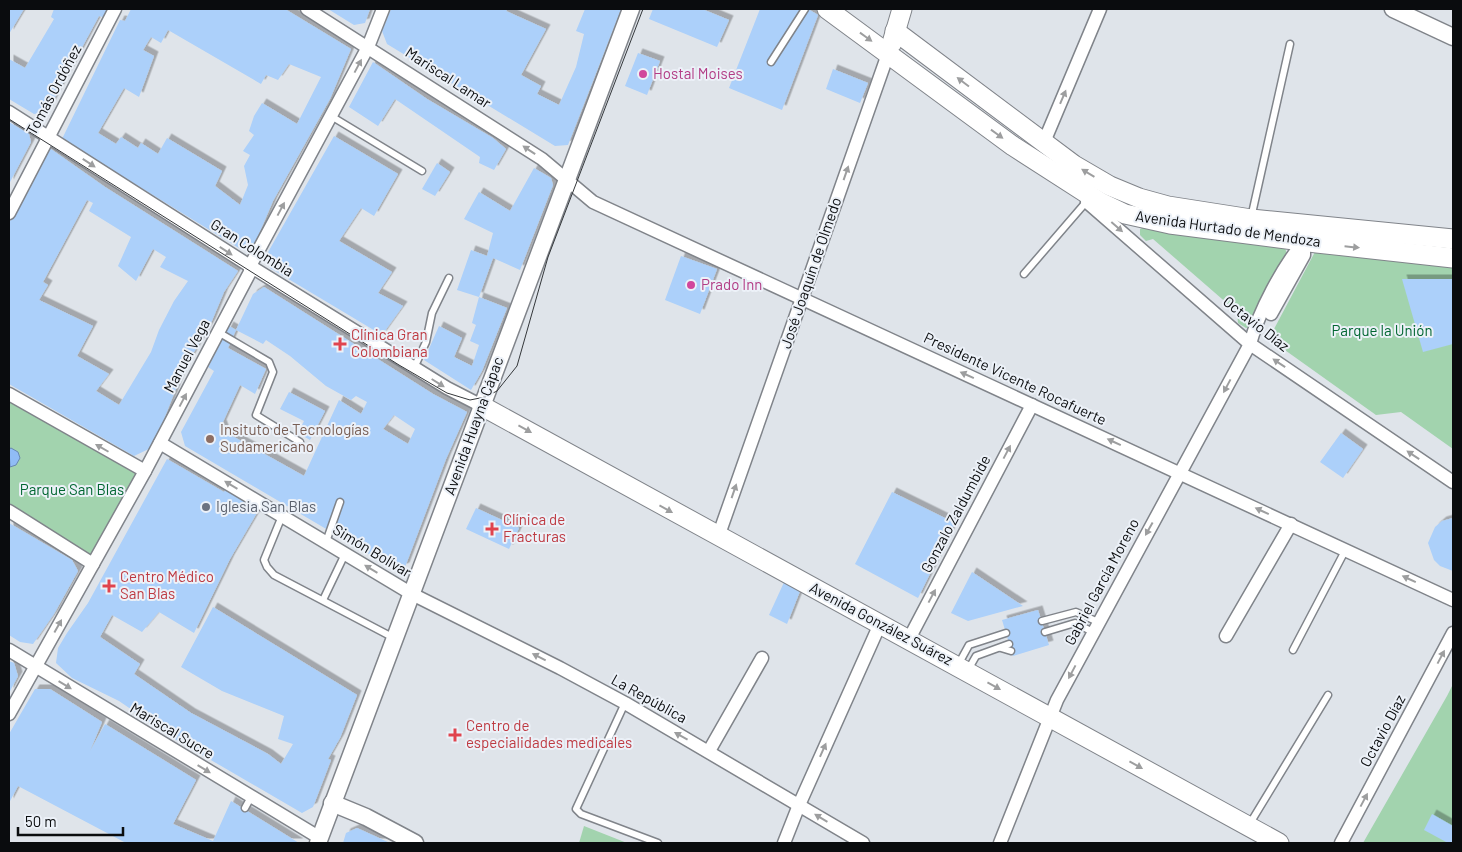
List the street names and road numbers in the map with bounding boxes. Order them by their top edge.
street label: Tomás Ordóñez [22,41,85,138]
street label: Mariscal Lamar [402,43,495,112]
street label: José Joaquín de Olmedo [776,195,844,351]
street label: Avenida Hurtado de Mendoza [1134,206,1322,250]
street label: Gran Colombia [208,215,297,280]
street label: Octavio Díaz [1220,292,1294,355]
street label: Manuel Vega [159,316,213,395]
street label: Presidente Vicente Rocafuerte [921,328,1110,428]
street label: Avenida Huayna Cápac [440,354,507,497]
street label: Gonzalo Zaldumbide [917,452,994,575]
street label: Gabriel García Moreno [1060,515,1142,648]
street label: Simón Bolívar [330,520,415,581]
street label: Avenida González Suárez [807,578,956,669]
street label: La República [609,670,690,726]
street label: Octavio Díaz [1356,691,1409,770]
street label: Mariscal Sucre [127,698,218,762]

